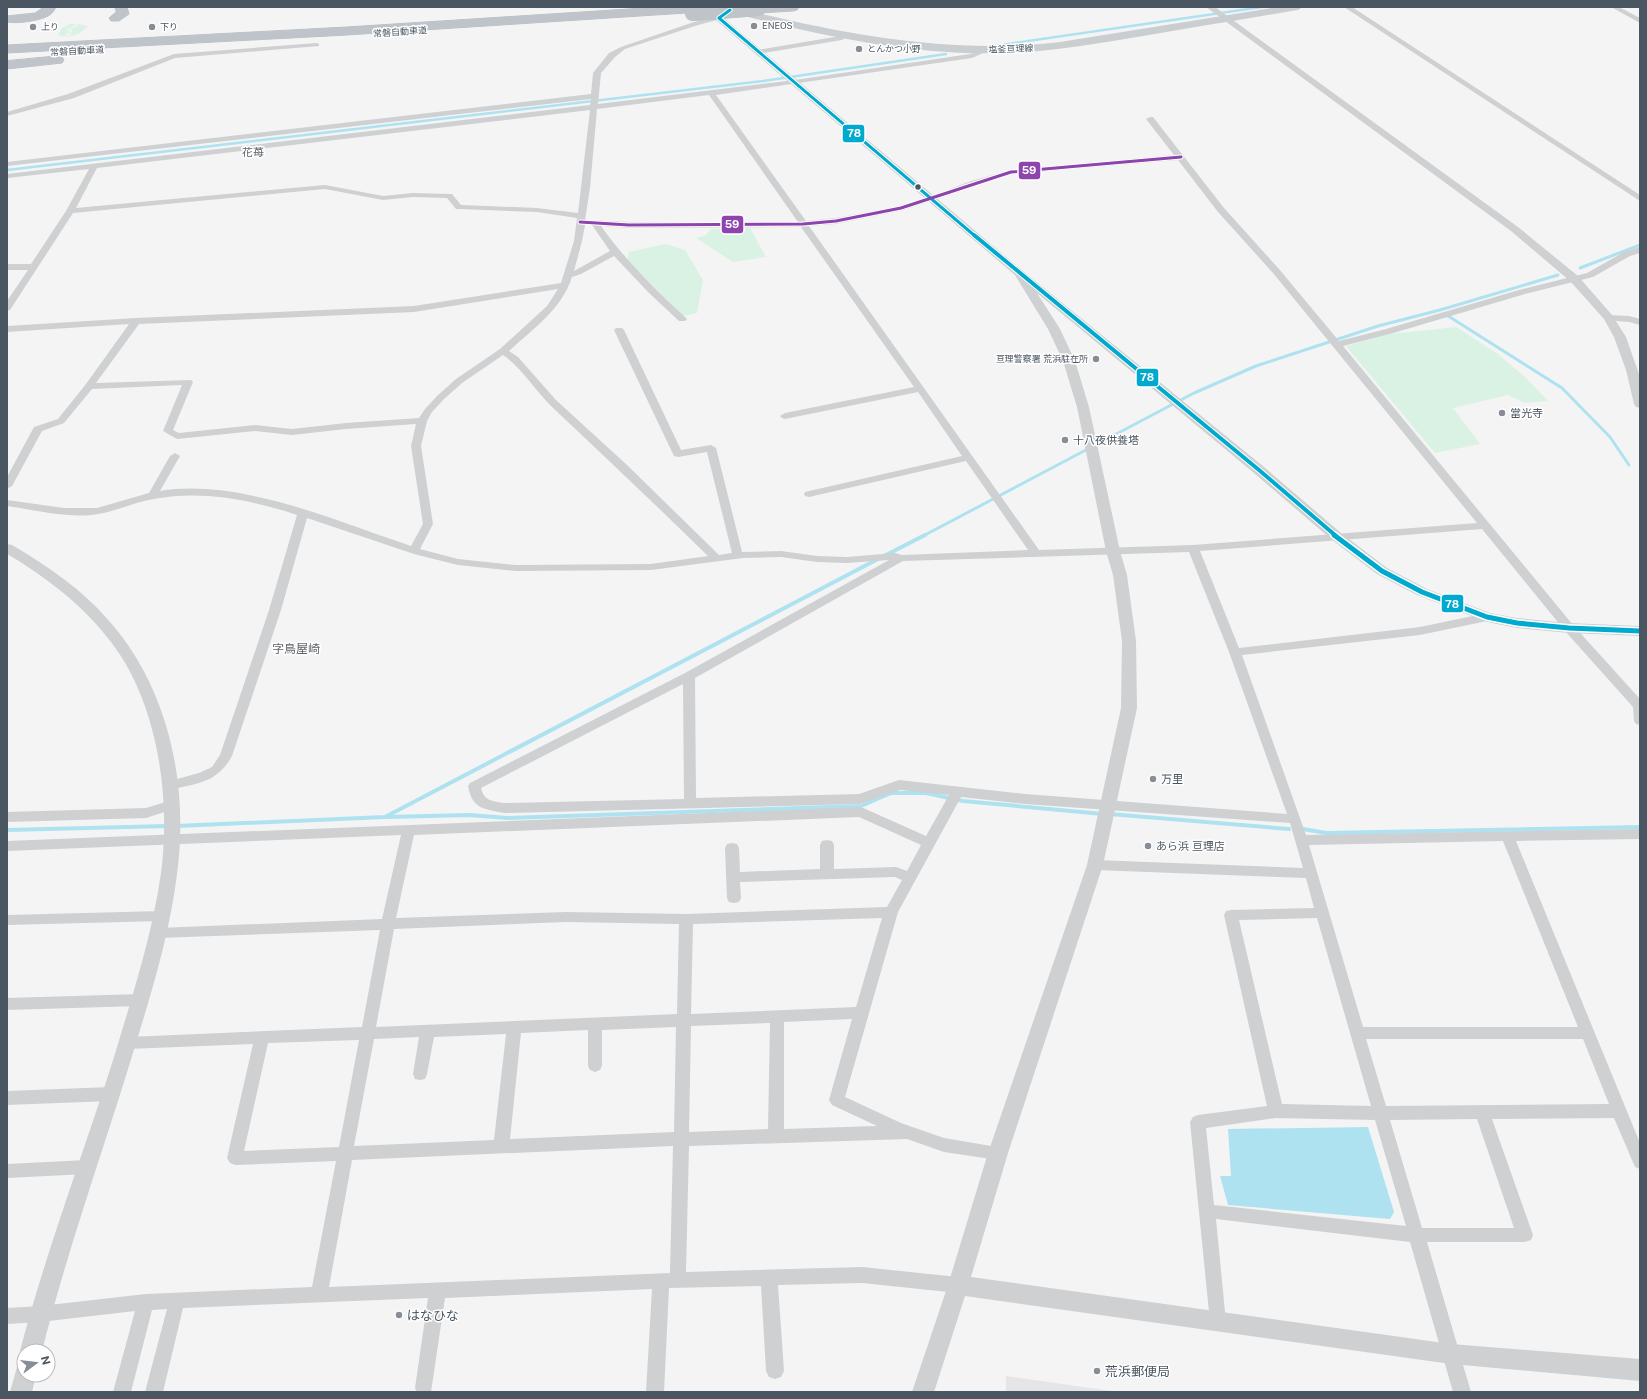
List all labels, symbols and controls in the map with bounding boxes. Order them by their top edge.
place label: ENEOS [762,20,793,31]
place label: 上り [41,21,59,32]
place label: 下り [160,21,178,32]
marker: ENEOS [749,21,759,31]
marker: 上り [28,22,38,32]
marker: 下り [147,22,157,32]
street label: 常磐自動車道 [373,24,427,39]
street label: 塩釜亘理線 [988,42,1035,55]
place label: とんかつ小野 [867,43,921,54]
street label: 常磐自動車道 [50,44,104,57]
marker: とんかつ小野 [854,44,864,54]
line badge: 78 [842,124,865,143]
text: 78 [847,127,861,139]
district label: 花苺 [242,146,264,158]
line badge: 59 [1018,161,1041,180]
text: 59 [1022,164,1036,176]
unlabelled marker [913,182,923,192]
line badge: 59 [721,215,744,234]
text: 59 [725,218,739,230]
place label: 亘理警察署 荒浜駐在所 [996,353,1088,364]
marker: 亘理警察署 荒浜駐在所 [1091,354,1101,364]
line badge: 78 [1136,368,1159,387]
text: 78 [1140,371,1154,383]
place label: 當光寺 [1510,407,1543,419]
marker: 當光寺 [1497,408,1507,418]
place label: 十八夜供養塔 [1073,434,1139,446]
marker: 十八夜供養塔 [1060,435,1070,445]
line badge: 78 [1441,594,1464,613]
text: 78 [1445,598,1459,610]
district label: 字鳥屋崎 [272,642,320,656]
place label: 万里 [1161,773,1183,785]
marker: 万里 [1148,774,1158,784]
place label: あら浜 亘理店 [1156,840,1225,852]
marker: あら浜 亘理店 [1143,841,1153,851]
place label: はなひな [407,1308,459,1323]
marker: はなひな [394,1310,404,1320]
north arrow [16,1343,56,1383]
text: N [39,1355,53,1366]
place label: 荒浜郵便局 [1105,1364,1170,1379]
marker: 荒浜郵便局 [1092,1366,1102,1376]

